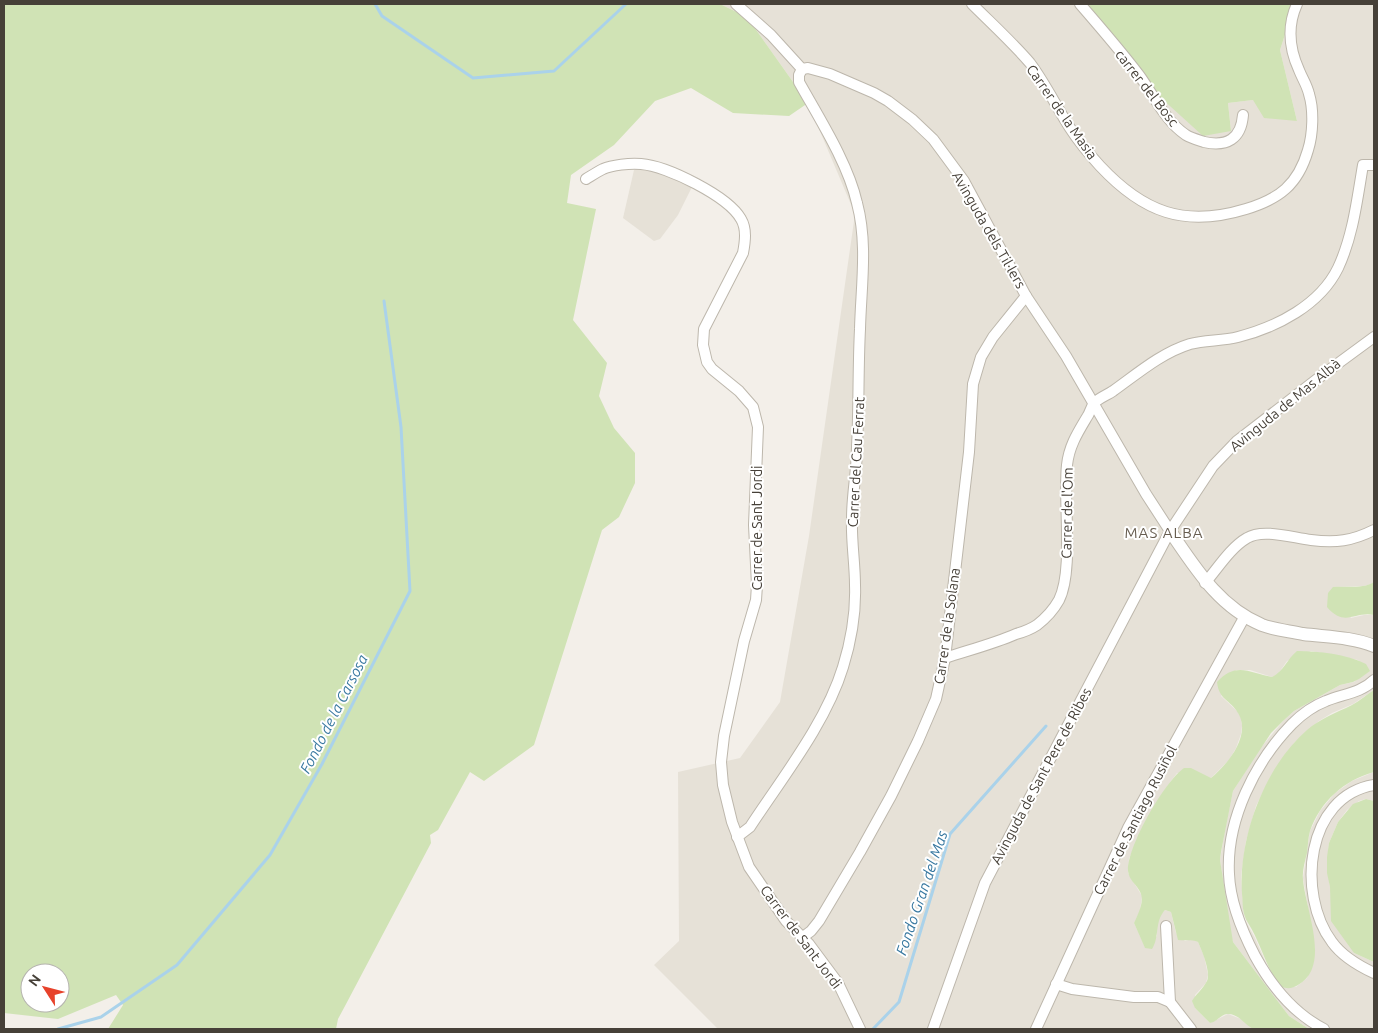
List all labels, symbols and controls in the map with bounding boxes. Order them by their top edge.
street label: carrer del Bosc [1112,46,1182,130]
street label: Carrer de la Masia [1023,62,1101,162]
street label: Avinguda dels Til·lers [949,169,1029,291]
street label: Avinguda de Mas Albà [1226,355,1344,455]
street label: Carrer del Cau Ferrat [845,396,867,528]
street label: Carrer de Sant Jordi [749,466,765,590]
street label: Carrer de l'Om [1058,467,1076,559]
district label: MAS ALBA [1125,524,1203,541]
street label: Carrer de la Solana [931,567,963,685]
water label: Fondo de la Carsosa [296,652,371,776]
street label: Avinguda de Sant Pere de Ribes [988,685,1094,867]
street label: Carrer de Santiago Rusiñol [1090,742,1180,898]
water label: Fondo Gran del Mas [892,828,951,957]
street label: Carrer de Sant Jordi [757,882,845,992]
north arrow [20,963,70,1013]
text: N [25,971,44,989]

